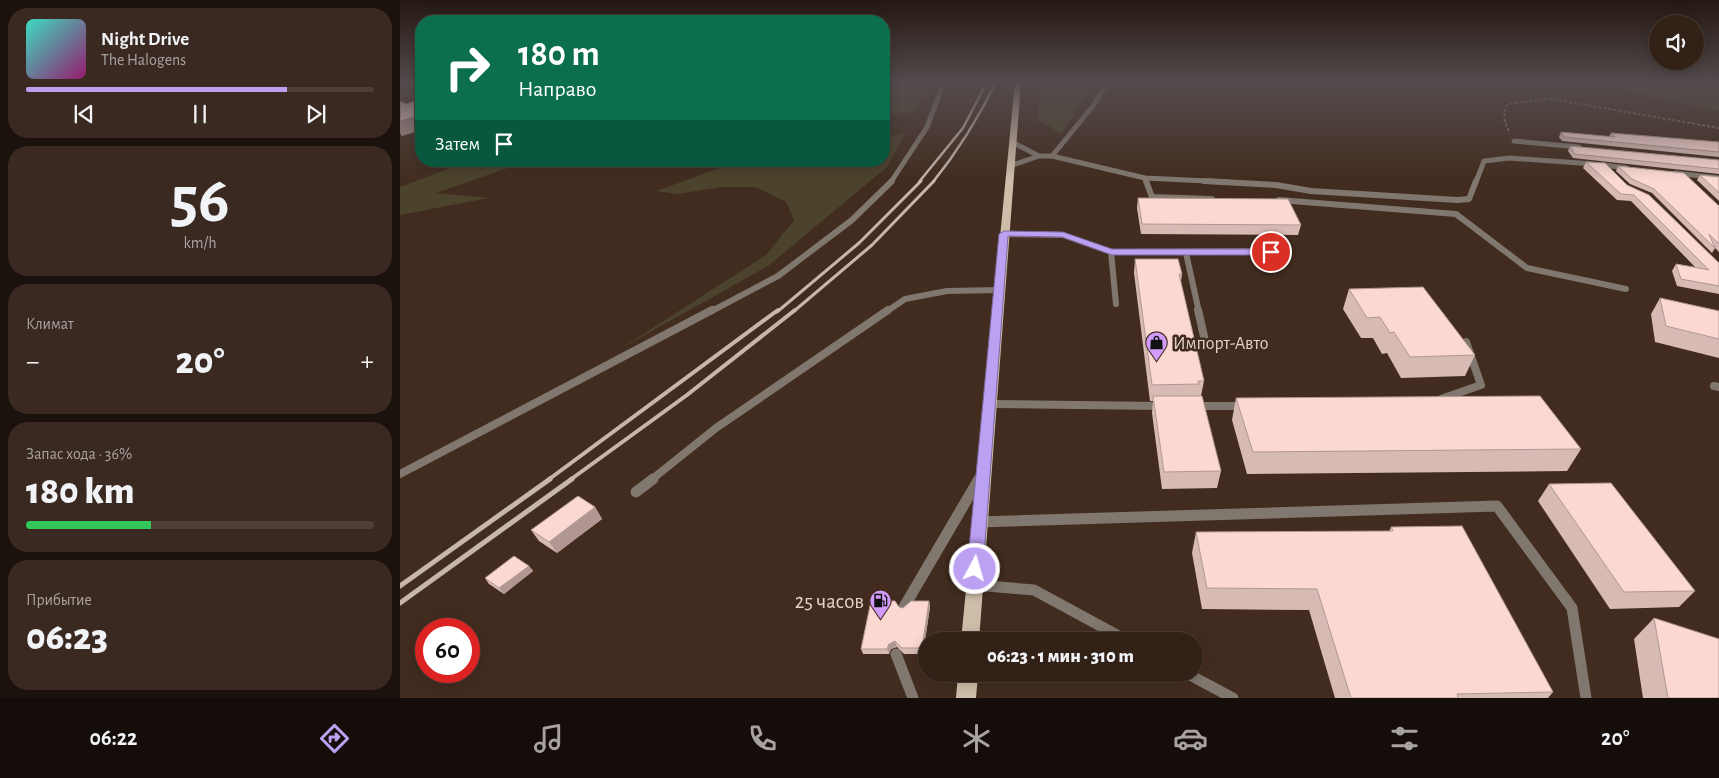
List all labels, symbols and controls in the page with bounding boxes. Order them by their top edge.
map controls [1649,15,1704,70]
button: sound [1649,15,1704,70]
text: Night Drive [101,30,189,49]
icon: right [435,35,500,100]
text: 180 m [518,37,600,72]
text: The Halogens [101,52,186,68]
text: Направо [518,78,596,100]
icon: previous [70,100,98,128]
icon: pause [186,100,214,128]
icon: next [302,100,330,128]
icon: arrive [490,130,518,158]
text: Затем [435,135,480,154]
text: 56 [170,169,230,234]
pin [1250,231,1292,273]
text: km/h [183,235,217,251]
icon: arrive [1257,238,1285,266]
text: Климат [26,316,74,332]
shop icon: Импорт-Авто [1145,331,1169,362]
place label: Импорт-Авто [1173,335,1268,353]
text: 20° [176,343,224,381]
text: − [26,348,39,376]
text: + [361,348,374,376]
text: Запас хода · 36% [26,446,132,462]
text: 180 km [26,473,135,511]
position arrow [948,542,1000,594]
fuel station icon: 25 часов [868,589,892,620]
place label: 25 часов [795,591,864,612]
text: Прибытие [26,592,92,608]
speed limit sign: 60 [415,618,480,683]
text: 06:23 [26,619,108,657]
text: 06:23 · 1 мин · 310 m [987,647,1134,666]
icon: directions [317,721,352,756]
icon: music [531,721,566,756]
icon: phone [745,721,780,756]
icon: climate [959,721,994,756]
icon: car [1173,721,1208,756]
icon: filters [1387,721,1422,756]
text: 06:22 [90,727,137,749]
text: 20° [1601,727,1629,749]

